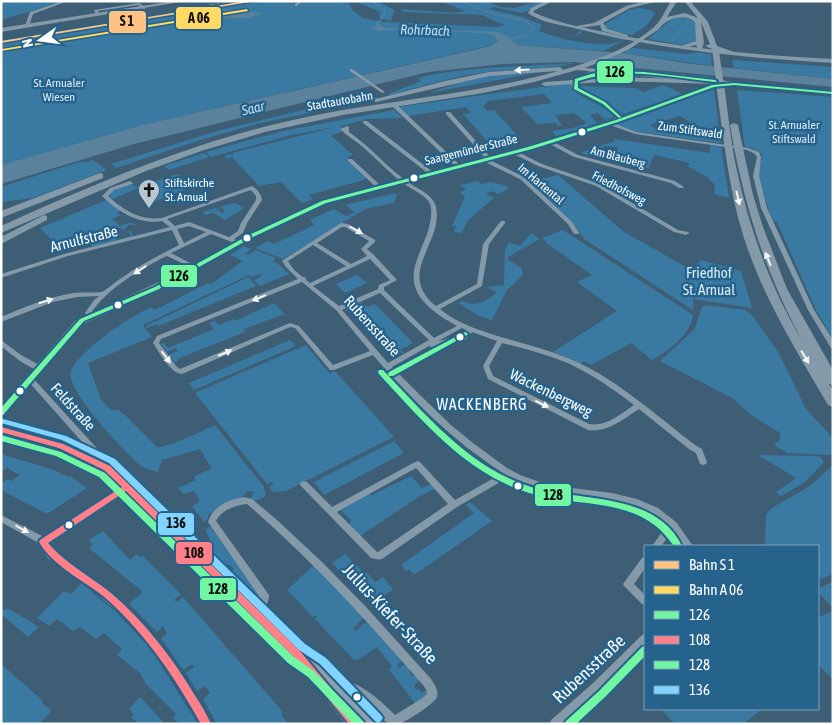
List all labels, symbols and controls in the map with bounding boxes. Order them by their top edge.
line badge: A 06 [175,6,222,30]
line badge: S 1 [108,10,147,34]
text: A 06 [187,10,210,26]
text: S 1 [120,13,135,29]
north arrow [15,15,65,65]
water label: Rohrbach [400,21,450,39]
text: N [19,37,36,49]
line badge: 126 [596,60,634,84]
text: 126 [605,64,625,80]
one-way arrow [513,66,529,74]
park label: St. Arnualer Wiesen [34,76,85,104]
street label: Stadtautobahn [306,88,374,114]
water label: Saar [239,97,267,119]
park label: St. Arnualer Stiftswald [769,118,820,146]
street label: Zum Stiftswald [657,119,723,141]
unlabelled marker [577,127,587,137]
street label: Saargemünder Straße [423,132,519,168]
street label: Am Blauberg [589,143,648,171]
street label: Im Hartental [515,161,568,208]
street label: Friedhofsweg [590,168,649,208]
unlabelled marker [409,173,419,183]
place label: Stiftskirche St. Arnual [165,176,214,204]
church icon: Stiftskirche St. Arnual [137,178,161,209]
one-way arrow [734,191,742,206]
street label: Arnulfstraße [48,222,120,255]
one-way arrow [350,226,363,235]
unlabelled marker [242,233,252,243]
one-way arrow [764,251,772,266]
line badge: 126 [160,264,198,288]
park label: Friedhof St. Arnual [683,264,735,298]
one-way arrow [133,265,146,275]
text: 126 [169,268,189,284]
street label: Rubensstraße [341,292,404,360]
one-way arrow [251,294,266,302]
one-way arrow [39,297,54,305]
unlabelled marker [113,300,123,310]
unlabelled marker [455,332,465,342]
one-way arrow [218,348,232,356]
one-way arrow [161,350,171,364]
one-way arrow [800,351,809,364]
street label: Wackenbergweg [507,365,596,420]
street label: Feldstraße [48,379,99,434]
unlabelled marker [15,386,25,396]
district label: WACKENBERG [436,395,528,413]
one-way arrow [535,400,549,408]
unlabelled marker [513,481,523,491]
line badge: 128 [534,483,572,507]
text: 128 [543,487,563,503]
line badge: 136 [157,512,195,536]
text: 136 [166,515,186,531]
unlabelled marker [64,520,74,530]
one-way arrow [16,525,29,534]
line badge: 108 [175,541,213,565]
text: 108 [184,545,204,561]
legend [644,545,819,710]
text: Bahn S 1 [689,556,735,573]
street label: Julius-Kiefer-Straße [338,559,442,668]
line badge: 128 [199,577,237,601]
text: 128 [208,581,228,597]
text: Bahn A 06 [689,581,743,598]
text: 126 [689,606,710,623]
street label: Rubensstraße [548,630,629,707]
text: 108 [689,631,710,648]
text: 128 [689,656,710,673]
text: 136 [689,681,710,698]
unlabelled marker [352,692,362,702]

